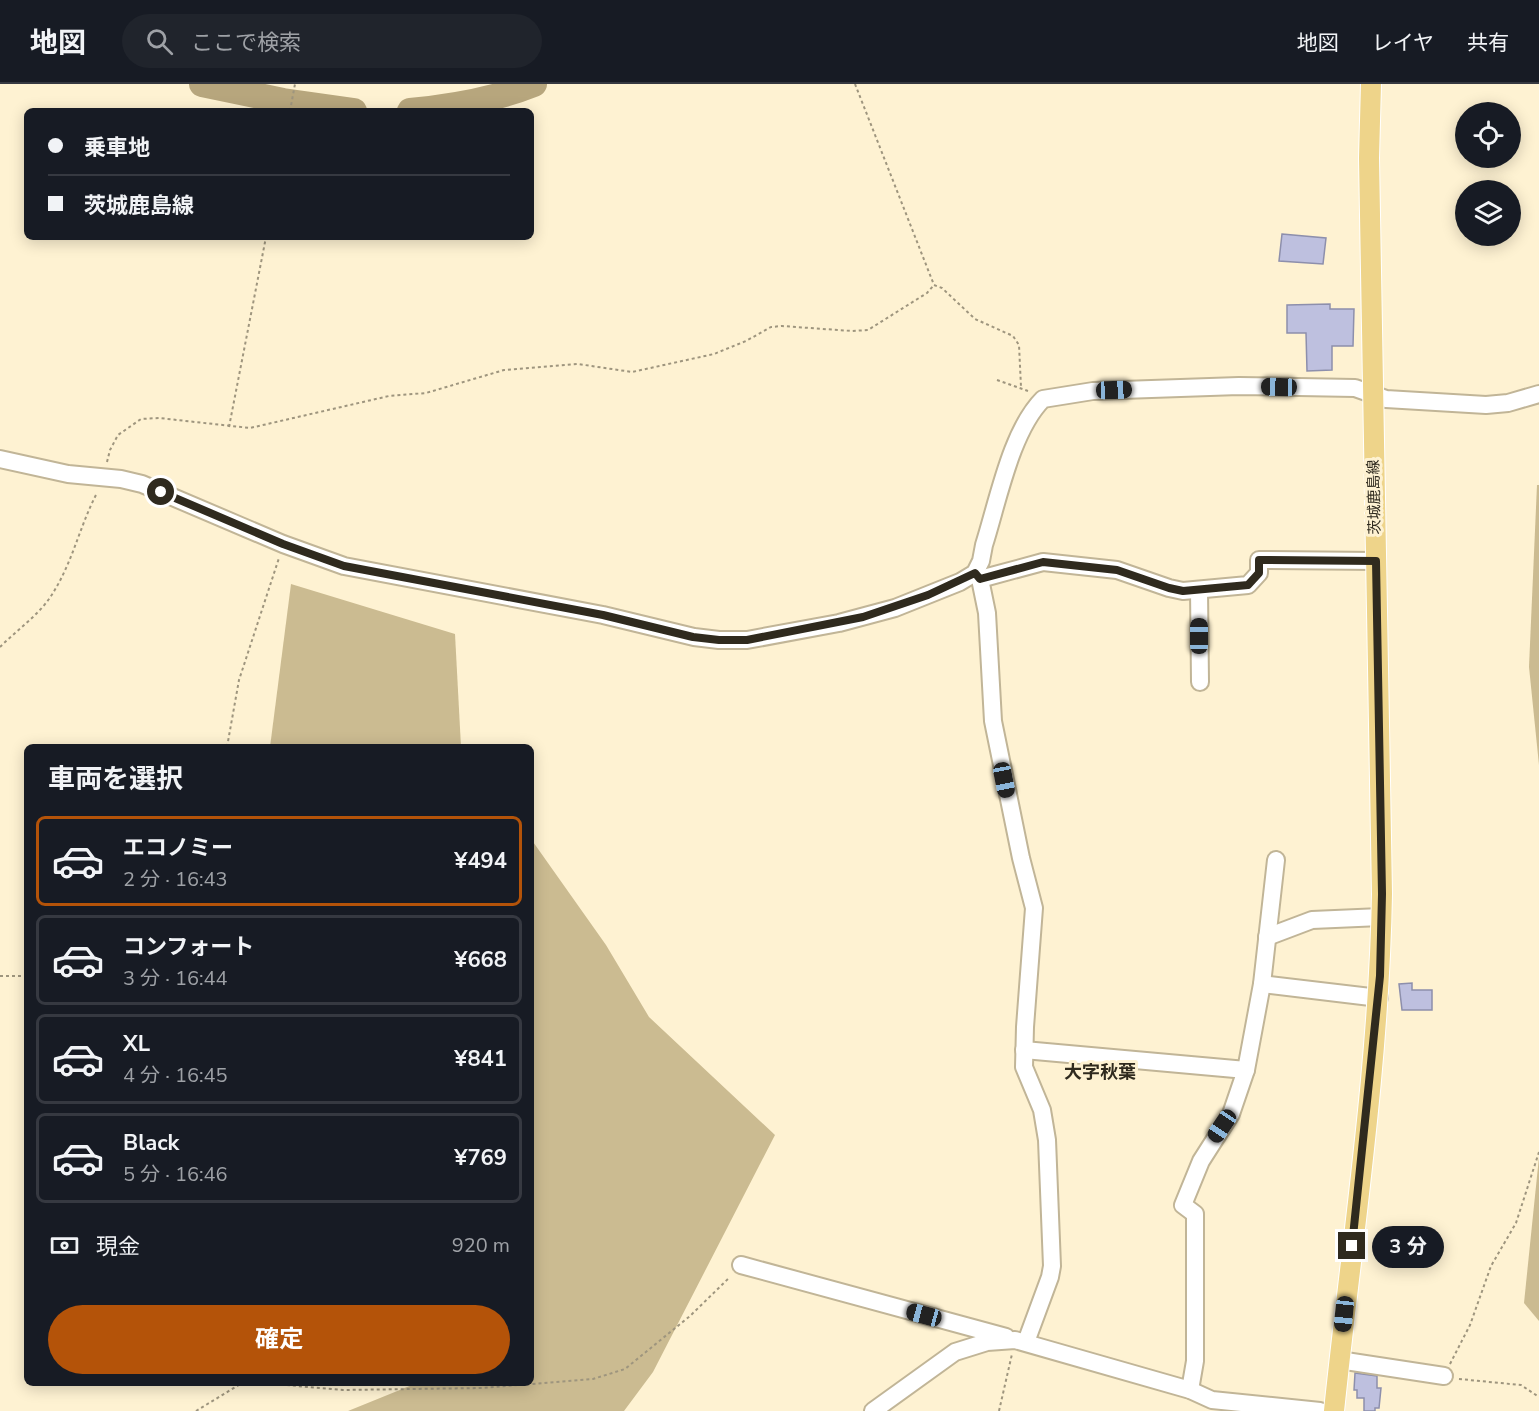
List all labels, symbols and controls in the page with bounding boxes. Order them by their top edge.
search box [122,14,542,68]
text: 地図 [30,24,86,62]
icon: search [143,25,176,58]
text: ここで検索 [191,28,301,58]
text: 地図 [1297,29,1339,57]
text: レイヤ [1372,29,1434,57]
text: 共有 [1467,29,1509,57]
map controls [1455,102,1521,246]
button: locate [1455,102,1521,168]
text: 乗車地 [84,133,150,163]
button: layers [1455,180,1521,246]
text: 茨城鹿島線 [84,191,194,221]
car [1261,378,1297,396]
car [1096,380,1132,400]
street label: 茨城鹿島線 [1363,459,1385,535]
route start [147,478,174,505]
car [1190,618,1208,654]
text: 車両を選択 [48,761,183,798]
car [992,761,1016,799]
text: エコノミー [123,833,233,863]
icon: car [51,834,105,888]
text: ¥494 [454,846,507,876]
text: 2 分 · 16:43 [123,866,228,893]
text: コンフォート [123,932,254,962]
icon: car [51,933,105,987]
text: ¥668 [454,945,507,975]
text: 3 分 · 16:44 [123,965,228,992]
text: XL [123,1029,150,1059]
icon: car [51,1032,105,1086]
text: ¥841 [454,1044,507,1074]
district label: 大字秋葉 [1064,1060,1136,1084]
text: 4 分 · 16:45 [123,1062,228,1089]
car [1204,1106,1240,1146]
text: Black [123,1128,179,1158]
icon: car [51,1131,105,1185]
text: ¥769 [454,1143,507,1173]
text: 5 分 · 16:46 [123,1161,228,1188]
callout: 3 分 [1373,1225,1445,1267]
icon: cash [48,1229,81,1262]
text: 現金 [96,1232,140,1262]
text: 920 m [452,1232,510,1259]
route end [1338,1232,1365,1259]
text: 3 分 [1389,1233,1427,1260]
car [1333,1295,1355,1333]
car [904,1302,944,1328]
button: 確定 [48,1305,510,1374]

